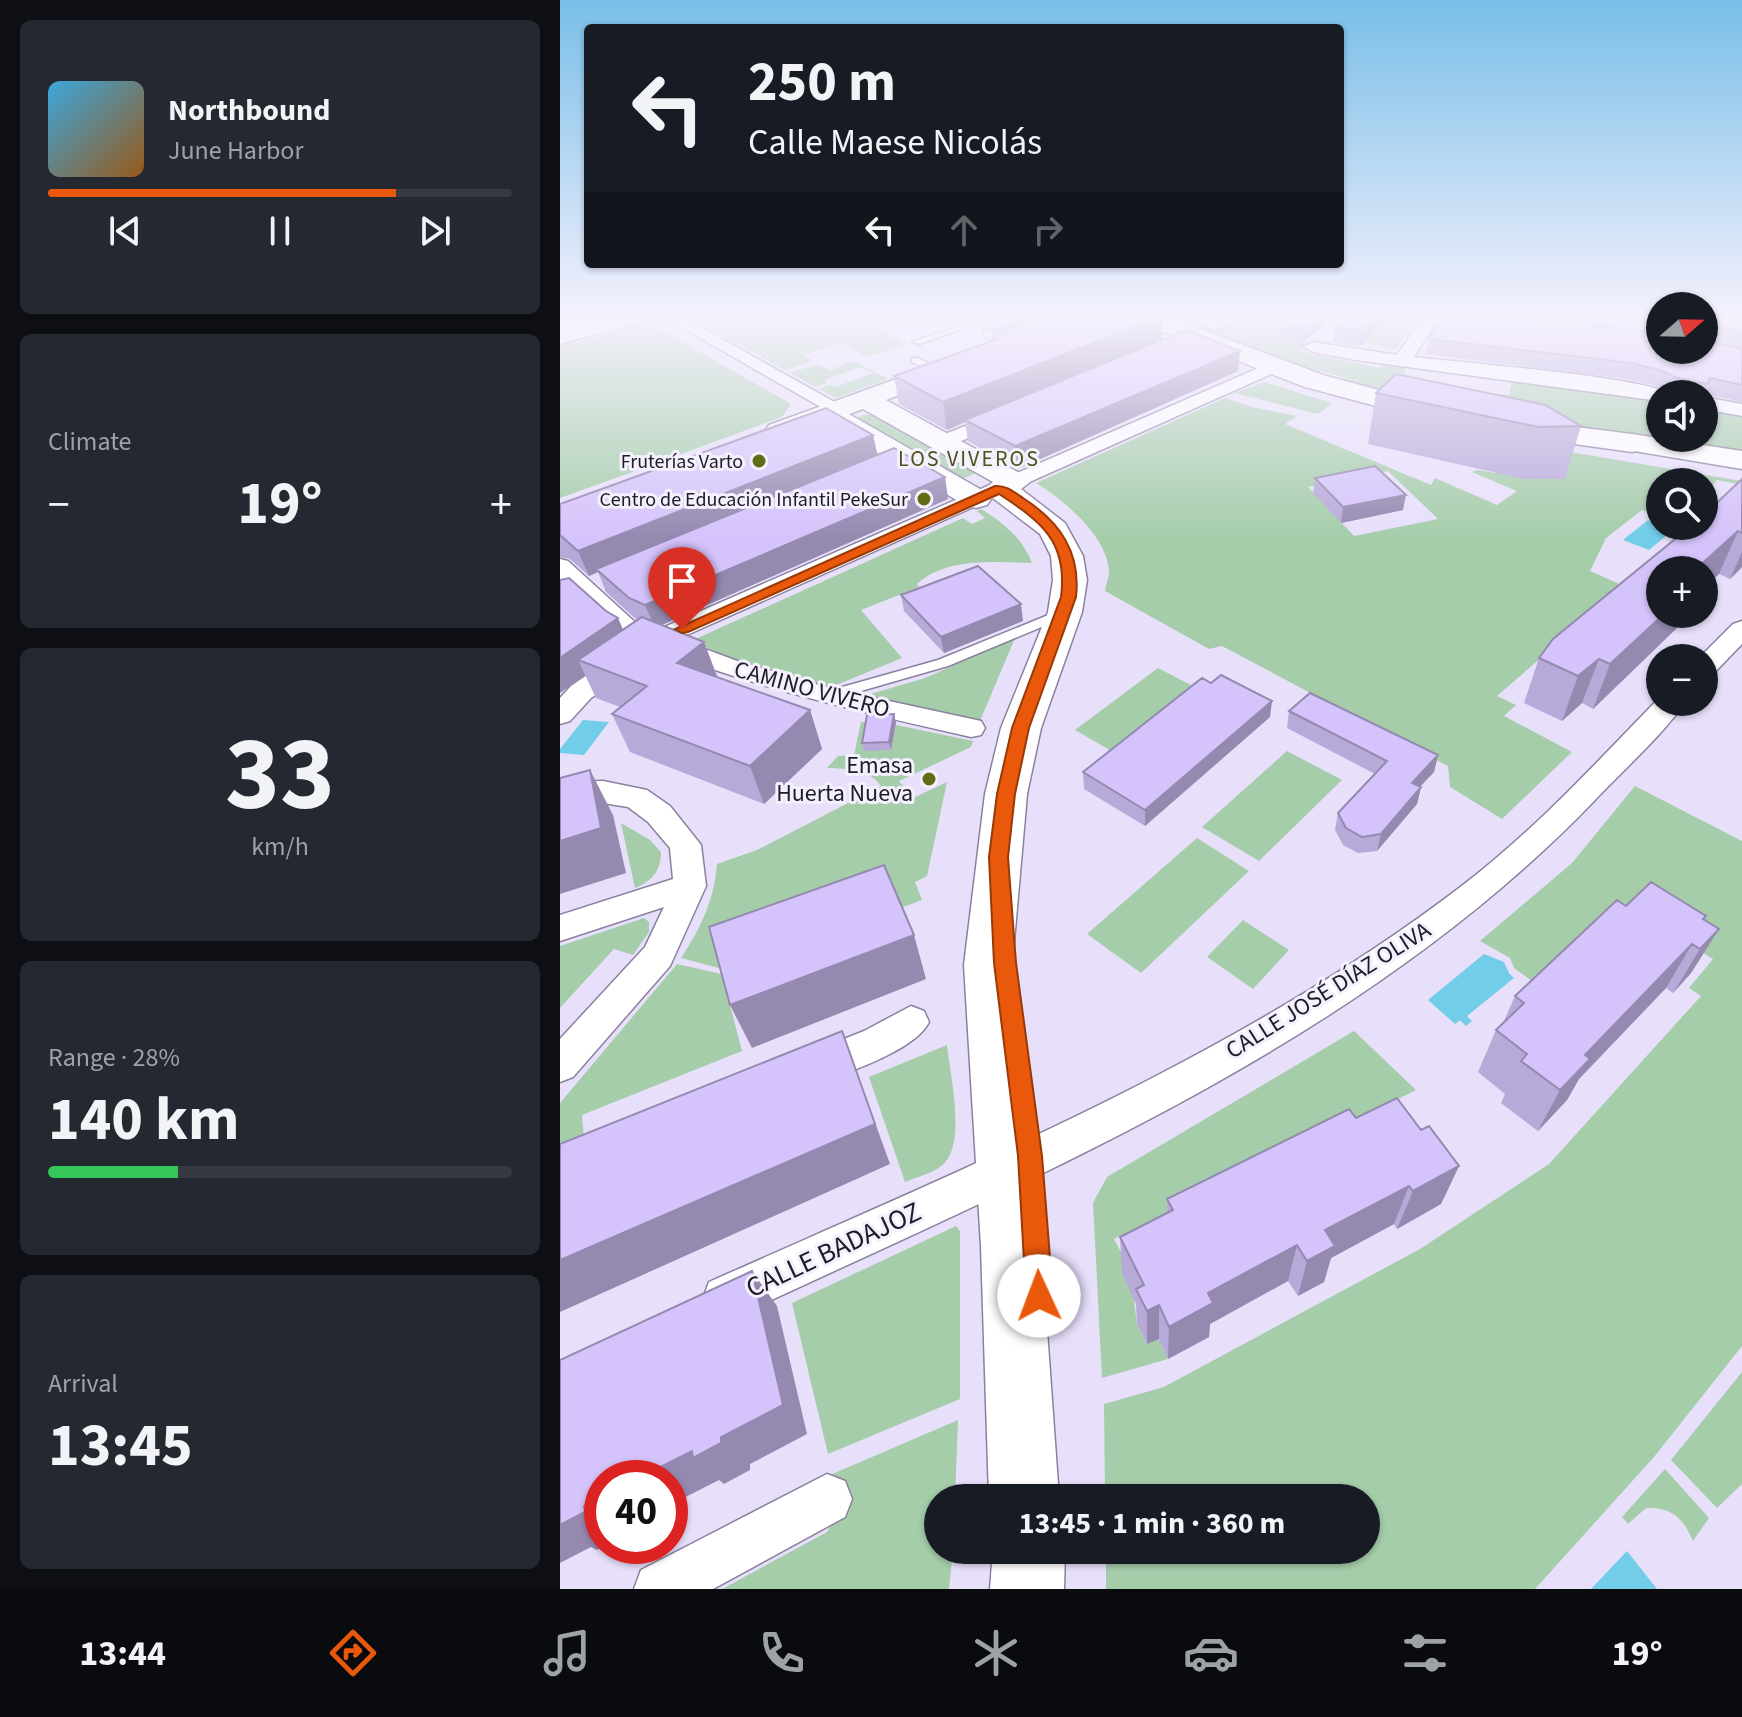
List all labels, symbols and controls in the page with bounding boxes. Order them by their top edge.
text: 250 m [748,43,896,122]
icon: left [616,56,720,160]
text: Northbound [168,89,330,132]
text: Calle Maese Nicolás [748,117,1042,168]
text: June Harbor [168,132,304,169]
icon: left [858,208,902,252]
icon: ahead [942,208,986,252]
icon: right [1026,208,1070,252]
icon: previous [103,209,147,253]
icon: pause [258,209,302,253]
icon: next [413,209,457,253]
north arrow [1646,292,1718,364]
map controls [1646,292,1718,716]
button: sound [1646,380,1718,452]
text: Climate [48,423,132,460]
district label: LOS VIVEROS [898,443,1040,475]
place label: Fruterías Varto [621,448,743,476]
marker: Fruterías Varto [750,452,768,470]
text: 19° [237,462,323,547]
button: search [1646,468,1718,540]
text: − [48,474,70,537]
text: + [490,474,512,537]
place label: Centro de Educación Infantil PekeSur [599,486,908,514]
marker: Centro de Educación Infantil PekeSur [915,490,933,508]
pin [648,547,716,629]
button: + [1646,556,1718,628]
icon: arrive [660,559,704,603]
button: − [1646,644,1718,716]
street label: CAMINO VIVERO [730,652,894,727]
text: 33 [225,702,335,850]
place label: Emasa Huerta Nueva [776,748,913,811]
marker: Emasa Huerta Nueva [920,770,938,788]
text: km/h [251,828,309,865]
street label: CALLE JOSÉ DÍAZ OLIVA [1219,913,1438,1068]
text: Range · 28% [48,1039,180,1076]
text: 140 km [48,1078,239,1163]
street label: CALLE BADAJOZ [739,1192,928,1308]
position arrow [997,1254,1081,1338]
text: Arrival [48,1365,118,1402]
text: 13:45 [48,1404,193,1489]
speed limit sign: 40 [584,1460,688,1564]
text: 13:45 · 1 min · 360 m [1019,1502,1285,1545]
icon: directions [325,1625,381,1681]
icon: music [539,1625,595,1681]
icon: phone [754,1625,810,1681]
icon: climate [968,1625,1024,1681]
icon: car [1183,1625,1239,1681]
icon: filters [1397,1625,1453,1681]
text: 13:44 [79,1628,166,1679]
text: 19° [1612,1628,1663,1679]

